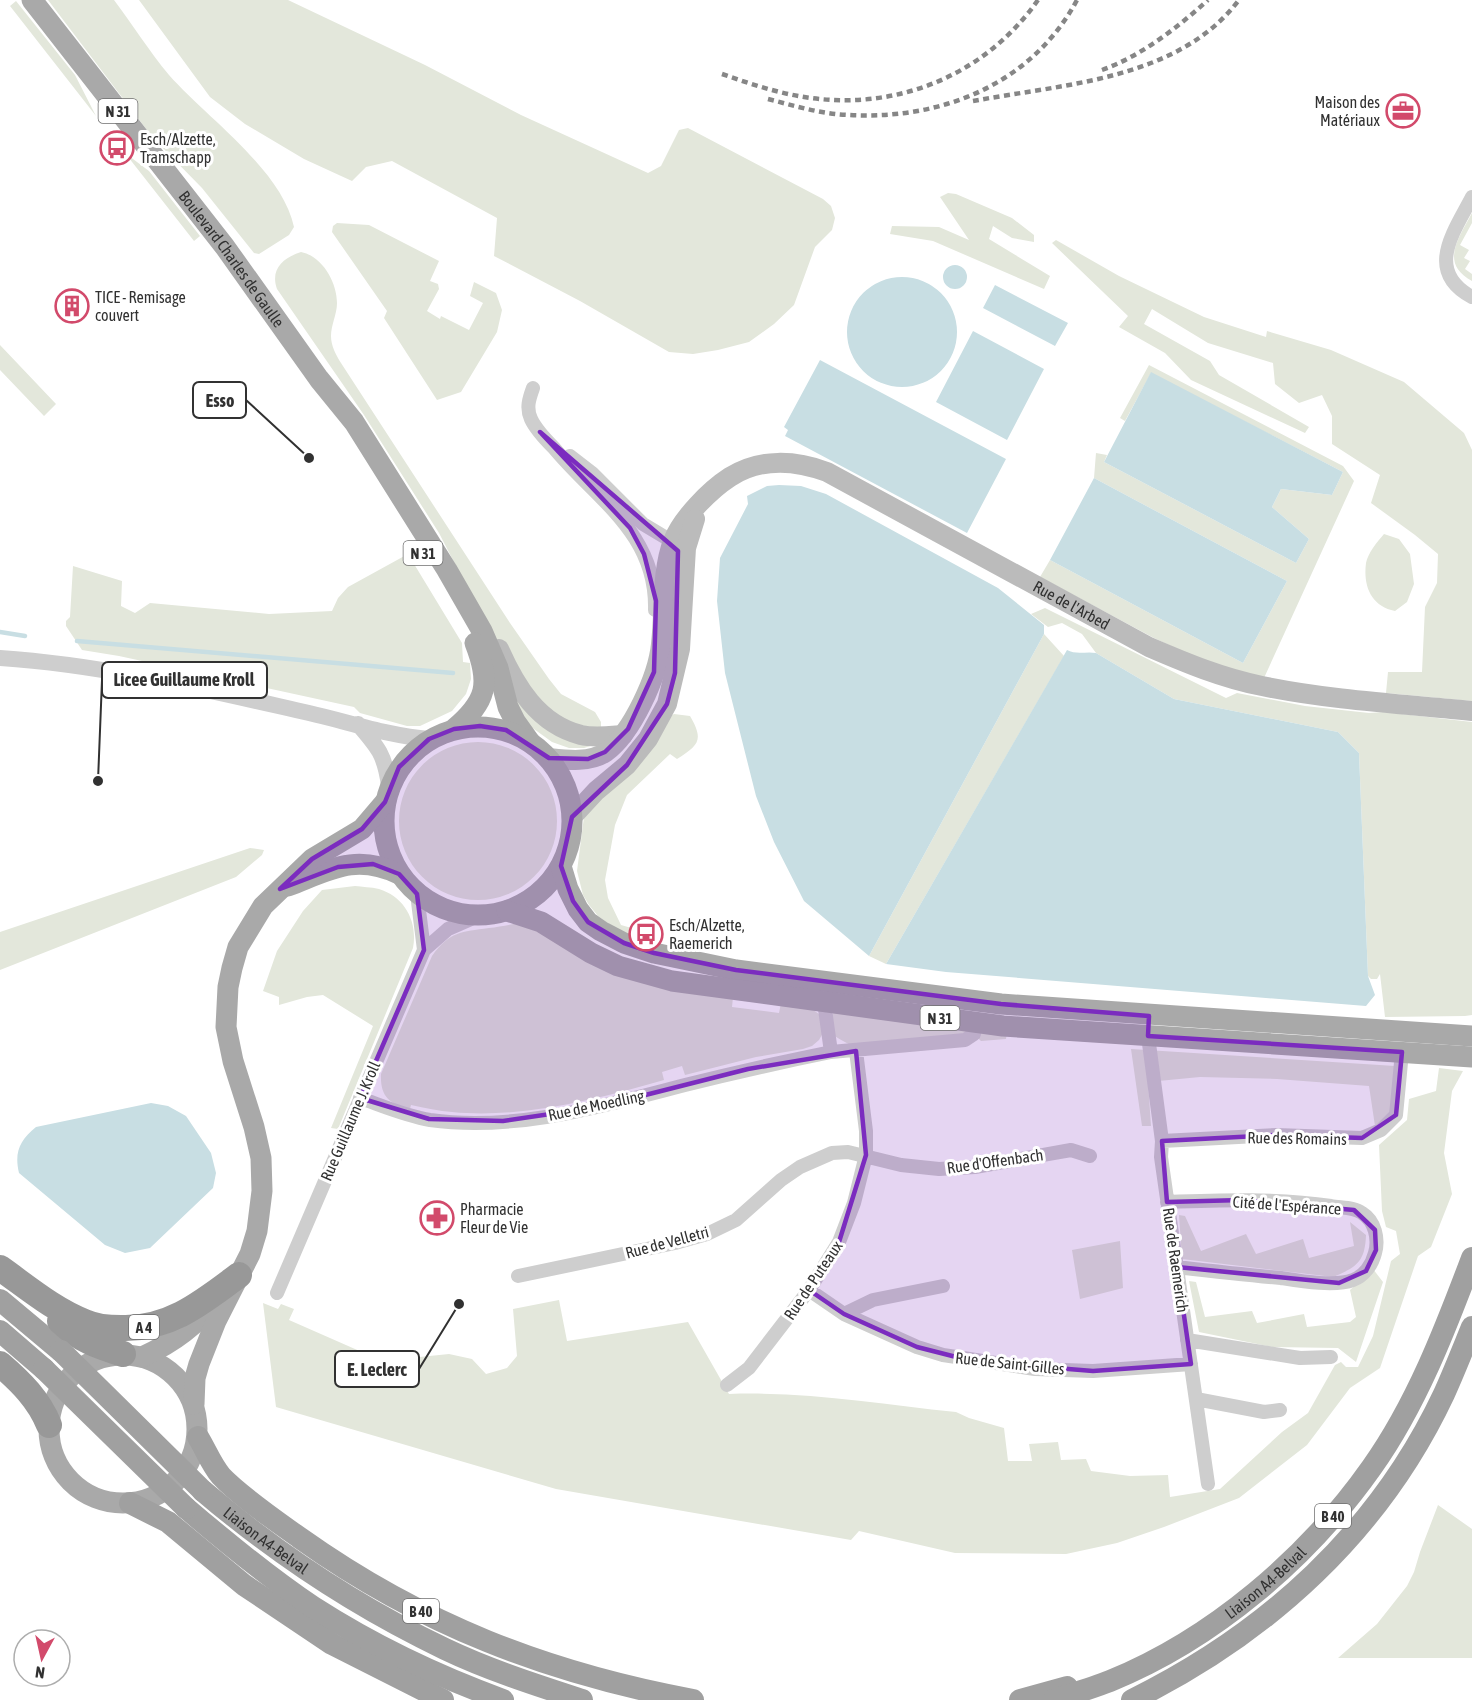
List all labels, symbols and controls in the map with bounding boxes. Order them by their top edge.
place label: Maison des Matériaux [1315,93,1381,129]
office icon: Maison des Matériaux [1385,93,1421,129]
road number: N 31 [98,99,138,123]
bus stop icon: Esch/Alzette, Tramschapp [99,130,135,166]
place label: Esch/Alzette, Tramschapp [140,130,216,167]
street label: Boulevard Charles de Gaulle [175,187,288,331]
building icon: TICE - Remisage couvert [54,288,90,324]
place label: TICE - Remisage couvert [95,288,186,324]
callout: Esso [193,382,246,418]
text: Esso [206,390,234,411]
road number: N 31 [404,541,442,565]
street label: Rue de l'Arbed [1030,577,1113,633]
callout: Licee Guillaume Kroll [102,662,267,698]
text: Licee Guillaume Kroll [113,669,255,690]
bus stop icon: Esch/Alzette, Raemerich [628,916,664,952]
place label: Esch/Alzette, Raemerich [669,916,745,952]
road number: N 31 [920,1006,960,1030]
street label: Rue Guillaume J. Kroll [317,1058,384,1183]
street label: Rue de Moedling [546,1086,646,1125]
street label: Rue des Romains [1247,1128,1347,1148]
street label: Rue d'Offenbach [946,1145,1044,1177]
street label: Cité de l'Espérance [1232,1192,1342,1219]
pharmacy icon: Pharmacie Fleur de Vie [419,1200,455,1236]
place label: Pharmacie Fleur de Vie [460,1200,528,1236]
street label: Rue de Raemerich [1160,1206,1192,1314]
street label: Rue de Velletri [623,1222,711,1262]
street label: Rue de Puteaux [780,1237,846,1323]
road number: A 4 [129,1315,159,1339]
street label: Rue de Saint-Gilles [954,1348,1066,1378]
callout: E. Leclerc [335,1351,419,1387]
text: E. Leclerc [347,1359,407,1380]
street label: Liaison A4-Belval [220,1503,312,1578]
road number: B 40 [1315,1504,1351,1528]
street label: Liaison A4-Belval [1221,1542,1310,1622]
road number: B 40 [403,1599,439,1623]
north arrow [12,1628,72,1688]
text: N [34,1663,46,1682]

